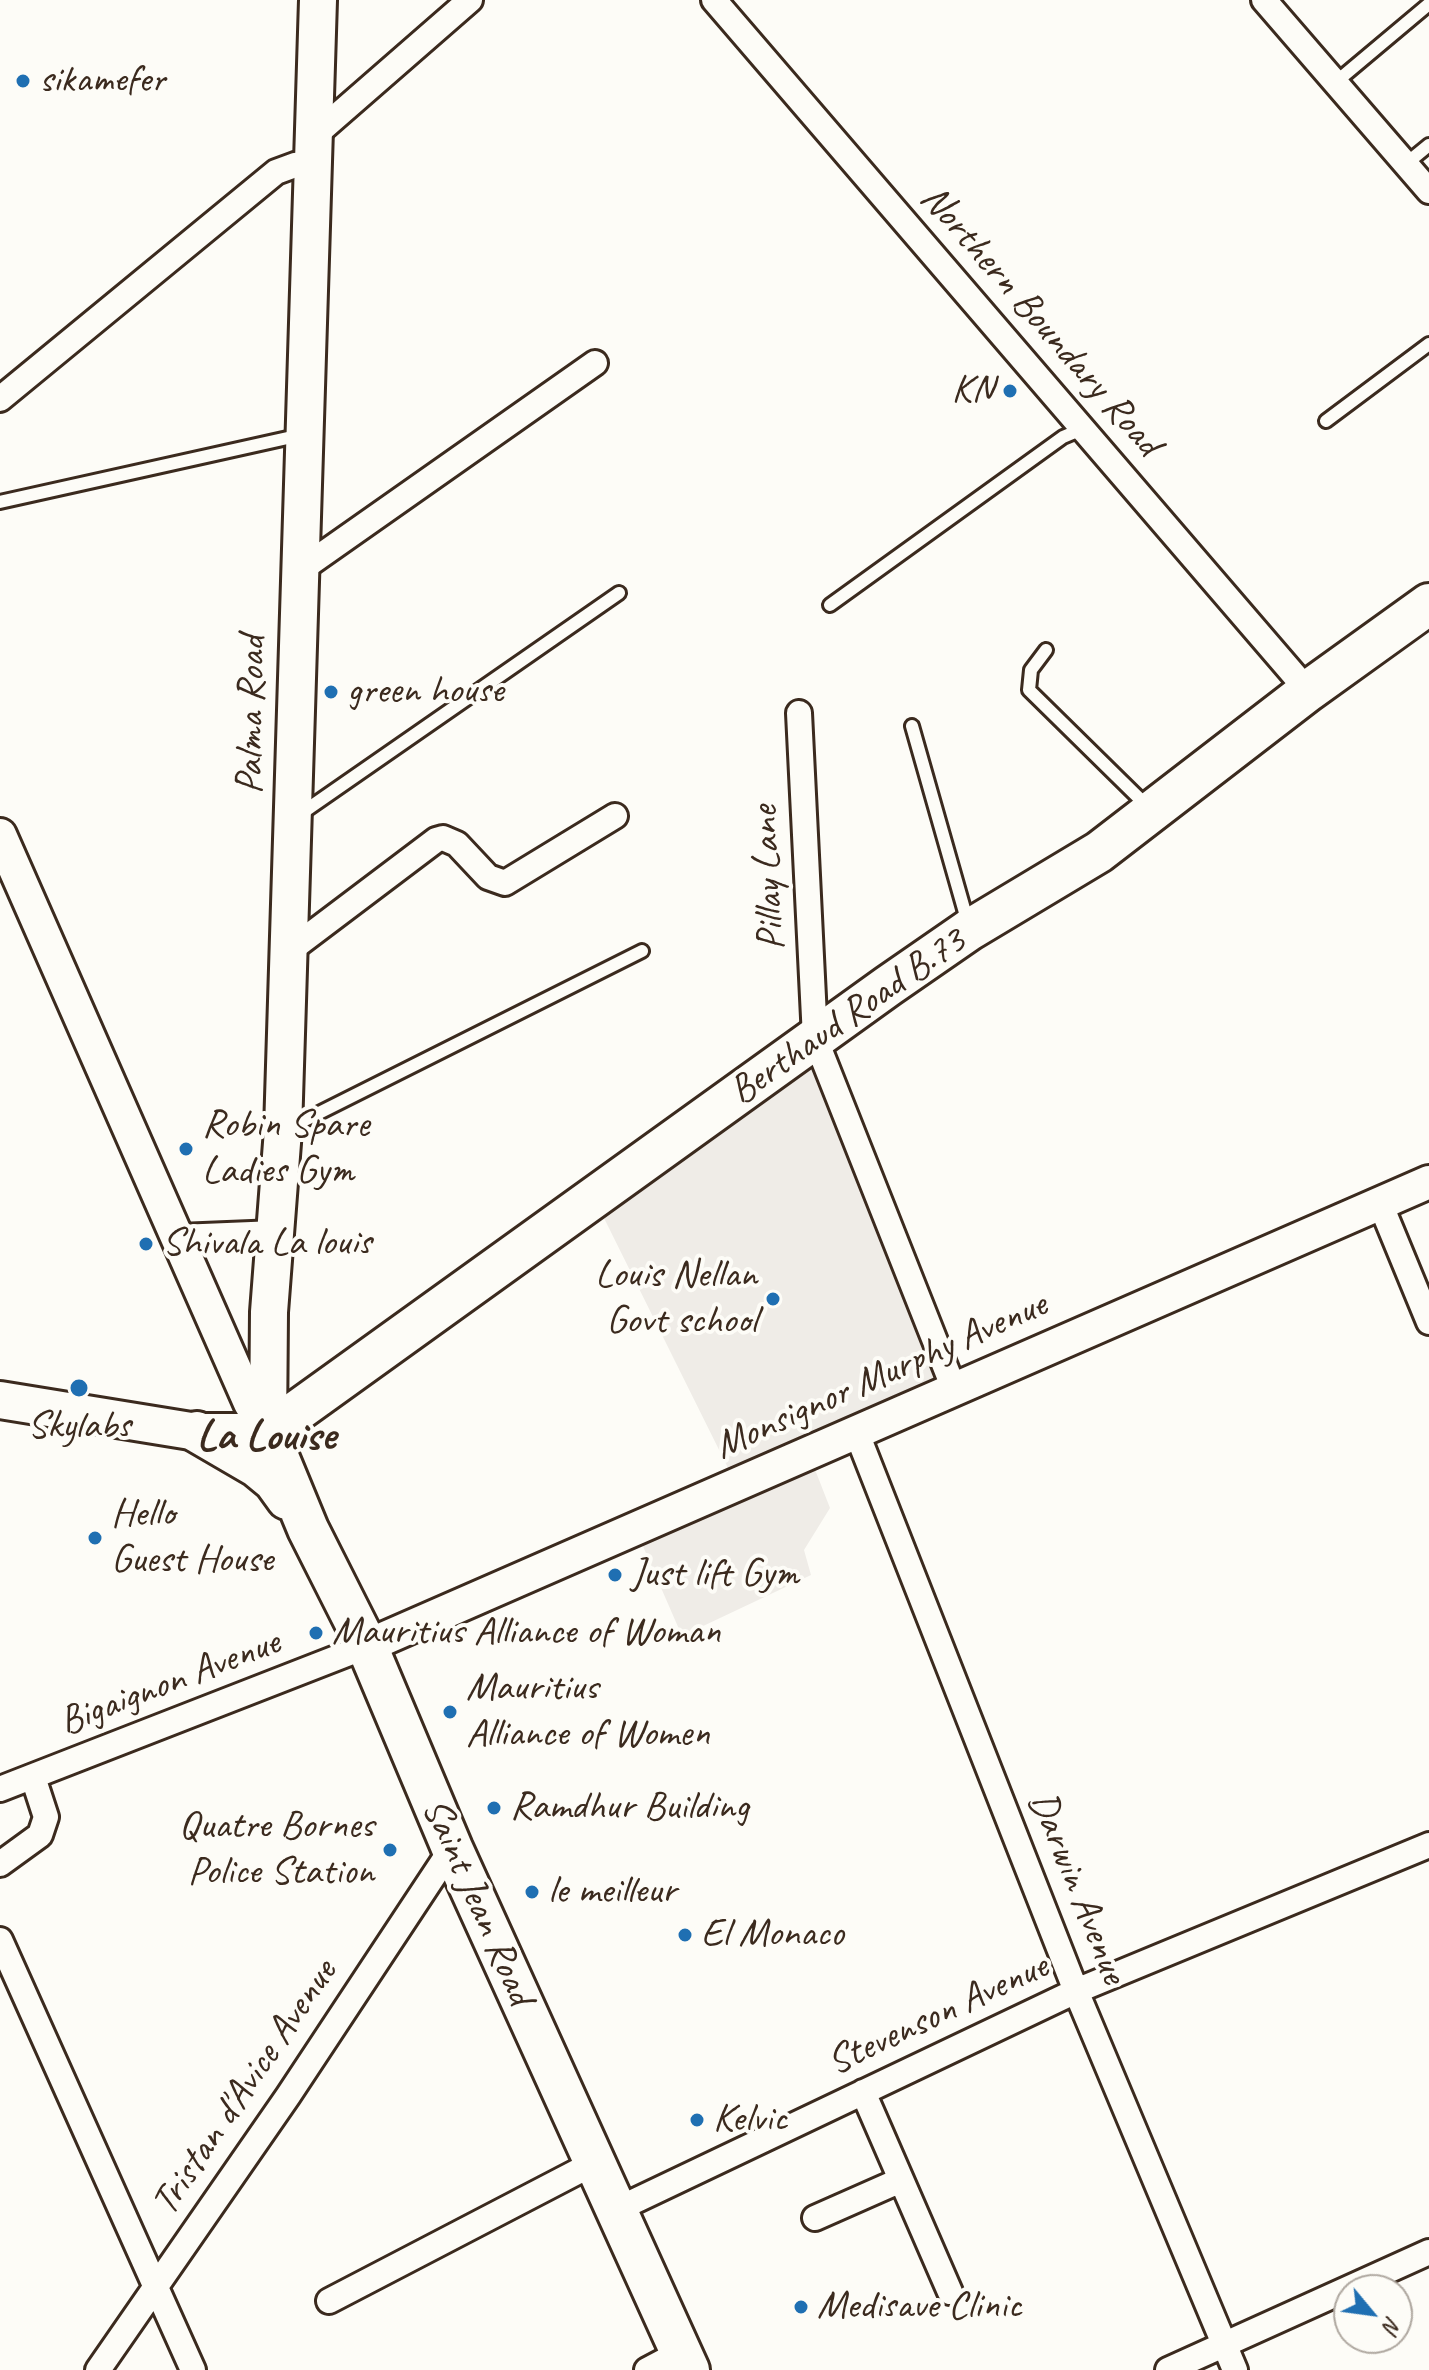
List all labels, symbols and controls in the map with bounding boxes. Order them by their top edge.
place label: sikamefer [39,57,165,105]
marker: sikamefer [14,72,32,90]
street label: Northern Boundary Road [909,176,1171,466]
place label: KN [951,367,994,415]
marker: KN [1001,382,1019,400]
street label: Palma Road [227,635,277,795]
place label: green house [347,668,503,716]
marker: green house [322,683,340,701]
street label: Pillay Lane [741,804,797,952]
street label: Berthaud Road B.73 [721,918,975,1116]
place label: Robin Spare Ladies Gym [202,1102,369,1196]
marker: Robin Spare Ladies Gym [177,1140,195,1158]
place label: Shivala La louis [162,1220,371,1268]
marker: Shivala La louis [137,1235,155,1253]
place label: Louis Nellan Govt school [595,1252,757,1346]
street label: Monsignor Murphy Avenue [707,1281,1055,1471]
marker: Louis Nellan Govt school [764,1290,782,1308]
marker: Skylabs [68,1377,90,1399]
place label: Skylabs [27,1403,131,1451]
district label: La Louise [197,1411,335,1463]
place label: Hello Guest House [111,1491,273,1585]
marker: Hello Guest House [86,1529,104,1547]
place label: Just lift Gym [631,1551,799,1599]
marker: Just lift Gym [606,1566,624,1584]
place label: Mauritius Alliance of Woman [332,1609,721,1657]
street label: Bigaignon Avenue [53,1619,287,1747]
marker: Mauritius Alliance of Woman [307,1624,325,1642]
place label: Mauritius Alliance of Women [466,1665,710,1759]
marker: Mauritius Alliance of Women [441,1703,459,1721]
place label: Ramdhur Building [510,1784,749,1832]
street label: Darwin Avenue [1017,1785,1137,1991]
street label: Saint Jean Road [410,1792,544,2012]
marker: Ramdhur Building [485,1799,503,1817]
place label: Quatre Bornes Police Station [179,1803,374,1897]
marker: Quatre Bornes Police Station [381,1841,399,1859]
place label: le meilleur [548,1868,676,1916]
marker: le meilleur [523,1883,541,1901]
place label: El Monaco [701,1911,844,1959]
marker: El Monaco [676,1926,694,1944]
street label: Stevenson Avenue [820,1943,1056,2087]
street label: Tristan d'Avice Avenue [142,1951,348,2225]
place label: Kelvic [713,2096,787,2144]
marker: Kelvic [688,2111,706,2129]
north arrow [1333,2274,1413,2354]
place label: Medisave Clinic [817,2283,1022,2331]
marker: Medisave Clinic [792,2298,810,2316]
text: N [1377,2312,1408,2337]

